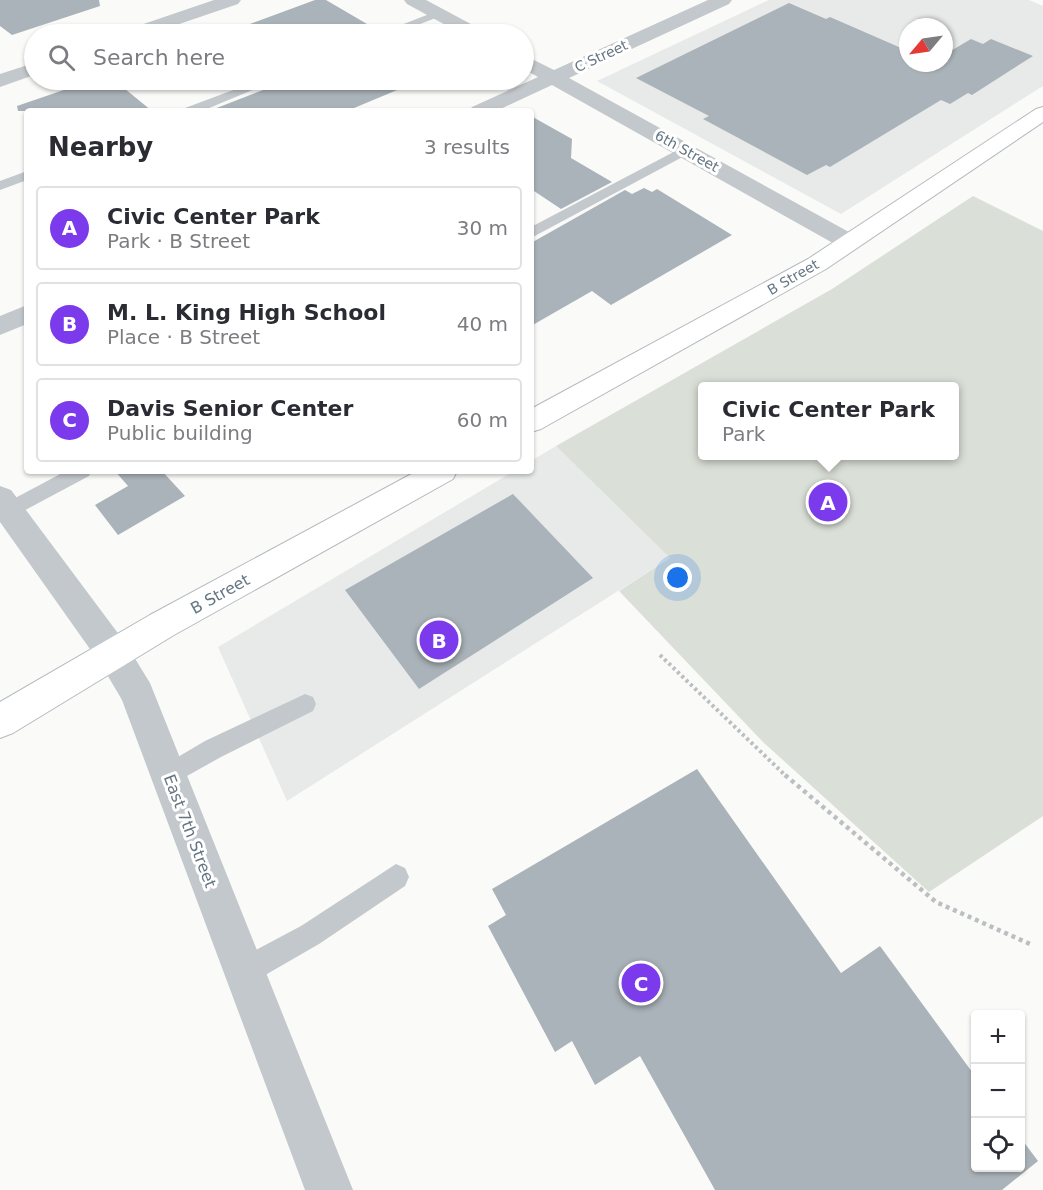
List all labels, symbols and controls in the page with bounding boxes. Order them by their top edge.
north arrow [899,18,953,72]
search box [24,24,534,90]
street label: C Street [572,37,631,75]
icon: search [45,41,78,74]
text: Search here [93,45,225,70]
street label: 6th Street [652,127,722,175]
text: Nearby [48,132,153,162]
text: 3 results [424,135,510,159]
text: Civic Center Park [107,204,320,229]
text: A [62,216,77,240]
text: 30 m [457,216,508,240]
text: Park · B Street [107,229,250,253]
street label: B Street [764,256,822,298]
text: M. L. King High School [107,300,386,325]
text: B [62,312,77,336]
text: 40 m [457,312,508,336]
text: Place · B Street [107,325,260,349]
popup [698,382,959,460]
text: Davis Senior Center [107,396,353,421]
text: Civic Center Park [722,397,935,422]
text: C [62,408,77,432]
text: 60 m [457,408,508,432]
text: Public building [107,421,253,445]
text: Park [722,422,765,446]
pin: A [808,480,848,524]
your location [663,563,692,592]
street label: B Street [187,570,253,618]
pin: B [420,618,458,662]
street label: East 7th Street [160,772,220,890]
pin: C [622,960,660,1006]
map controls [971,1010,1025,1172]
button: + [971,1010,1025,1064]
button: − [971,1064,1025,1118]
button: locate [971,1118,1025,1172]

